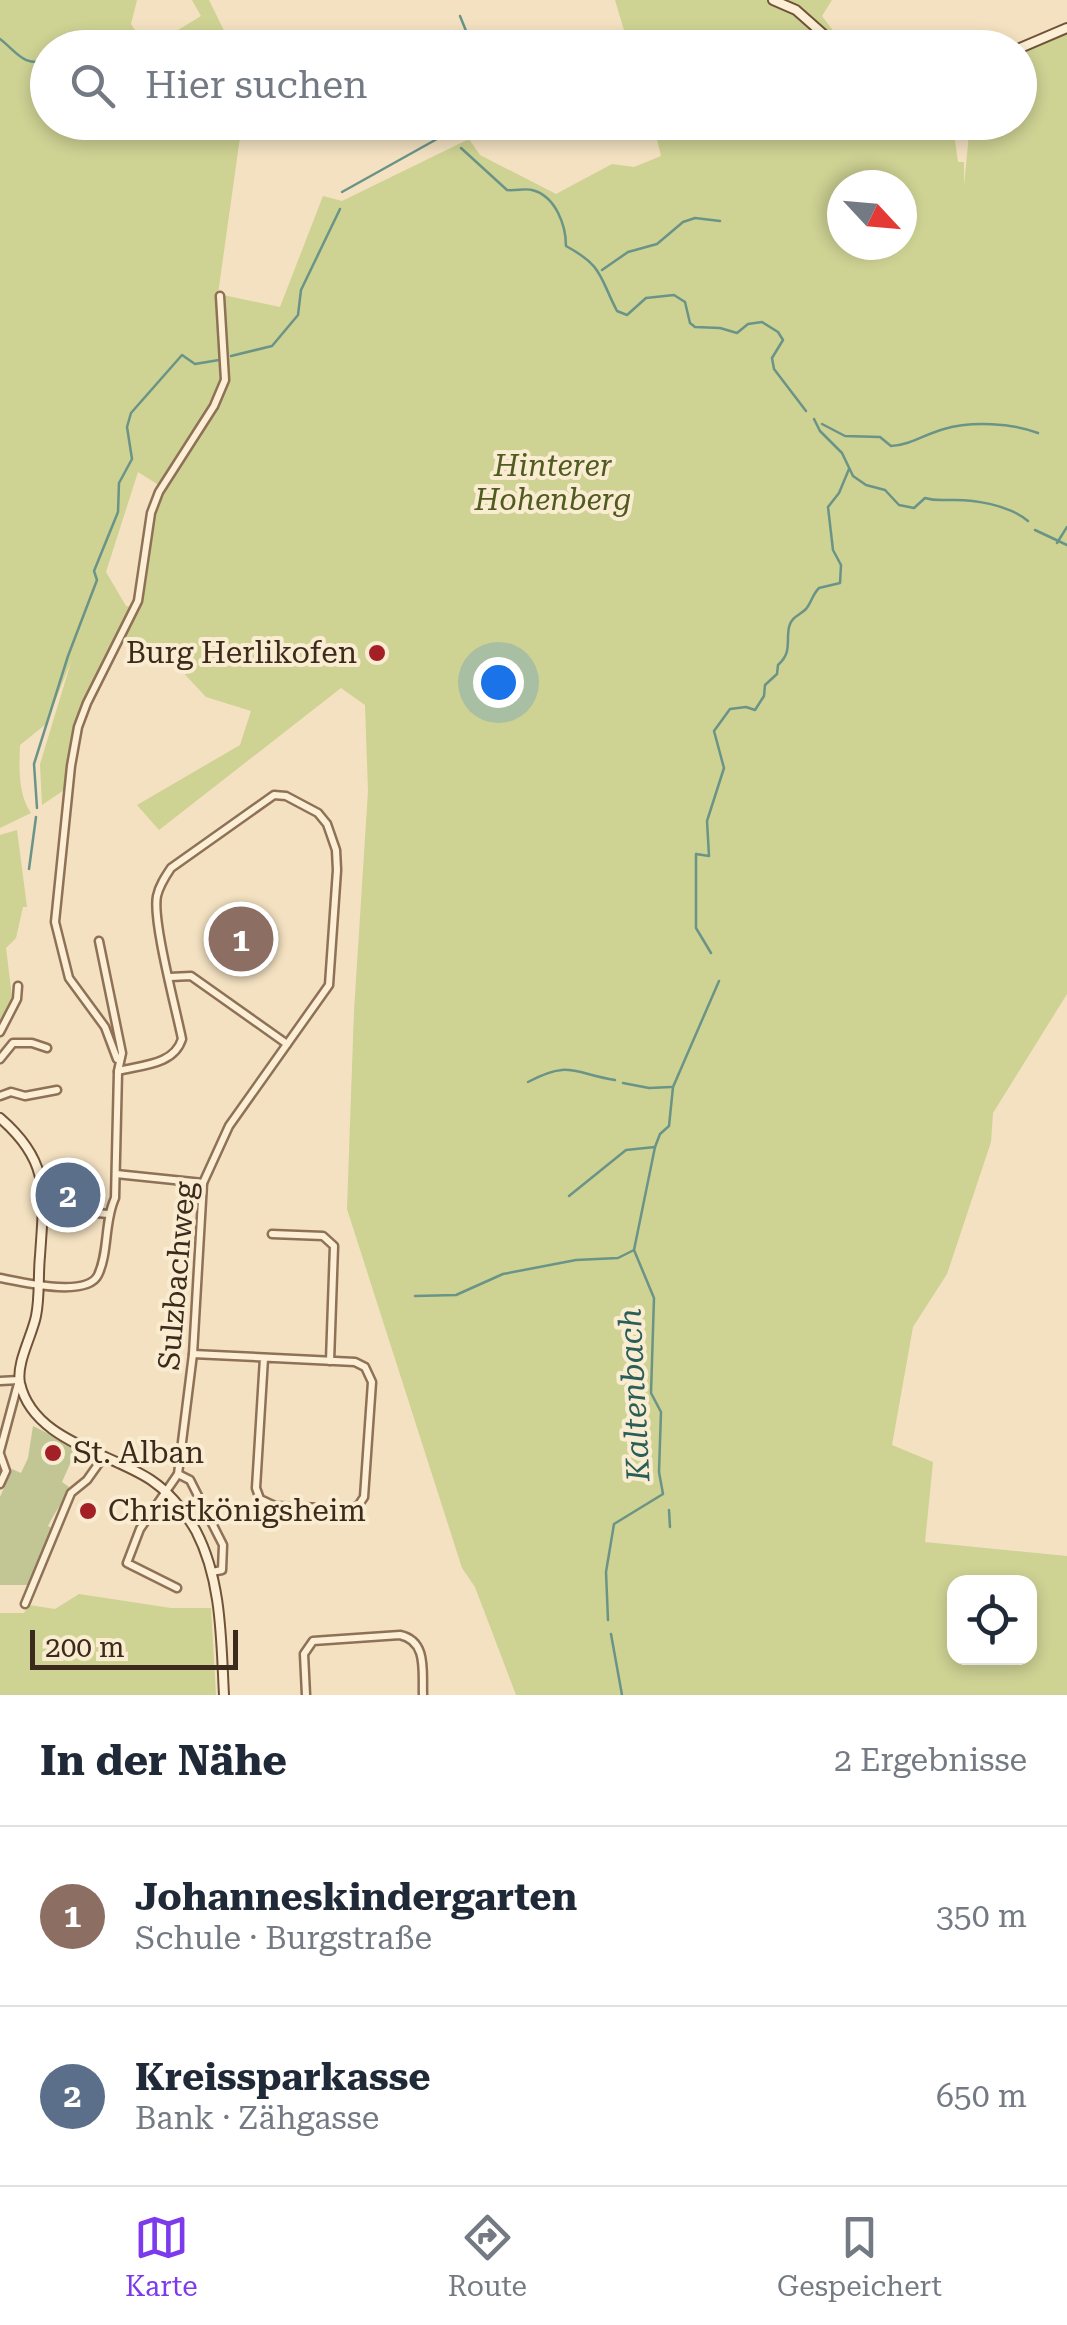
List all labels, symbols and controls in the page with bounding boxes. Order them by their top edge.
search box [30,30,1037,140]
icon: search [65,58,120,113]
text: Hier suchen [145,63,368,107]
north arrow [827,170,917,260]
park label: Hinterer Hohenberg [474,448,631,517]
place label: Burg Herlikofen [126,635,357,670]
marker: Burg Herlikofen [366,642,388,664]
your location [473,657,524,708]
pin: 1 [208,902,274,976]
pin: 2 [36,1158,100,1232]
street label: Sulzbachweg [151,1180,202,1372]
water label: Kaltenbach [610,1307,658,1484]
place label: St. Alban [73,1435,204,1470]
marker: St. Alban [42,1442,64,1464]
place label: Christkönigsheim [108,1493,366,1528]
marker: Christkönigsheim [77,1500,99,1522]
map controls [947,1575,1037,1665]
button: locate [947,1575,1037,1665]
scale bar [30,1625,238,1670]
text: 200 m [45,1631,125,1664]
text: In der Nähe [40,1736,287,1785]
text: 2 Ergebnisse [834,1741,1027,1779]
text: Johanneskindergarten [135,1875,577,1919]
text: 1 [64,1897,81,1935]
text: 350 m [936,1897,1027,1935]
text: Schule · Burgstraße [135,1919,432,1957]
text: Kreissparkasse [135,2055,431,2099]
text: 2 [64,2077,81,2115]
text: 650 m [936,2077,1027,2115]
text: Bank · Zähgasse [135,2099,379,2137]
tab: Karte [125,2210,198,2303]
tab: Route [448,2210,527,2303]
tab: Gespeichert [777,2210,942,2303]

